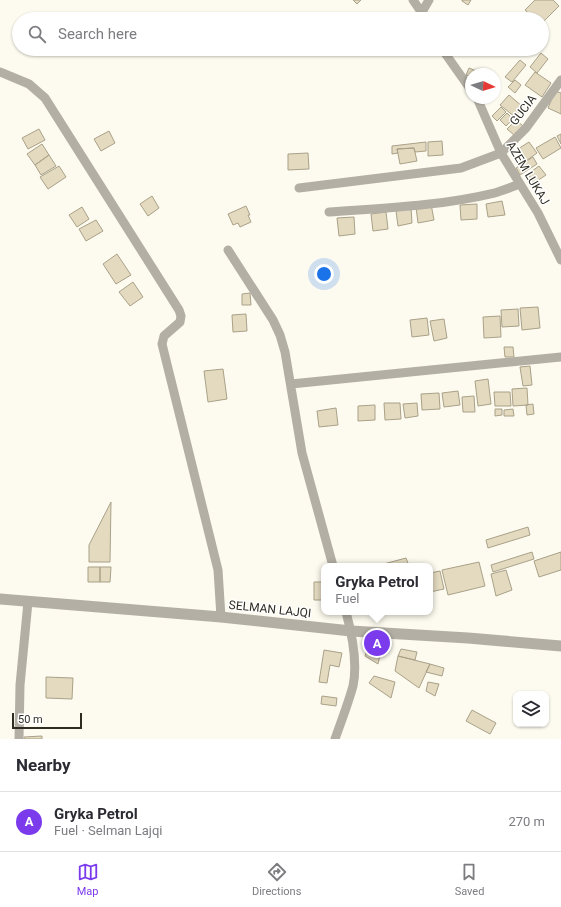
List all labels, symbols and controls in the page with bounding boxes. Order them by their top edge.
search box [12,12,549,56]
icon: search [26,23,48,45]
text: Search here [58,25,137,43]
north arrow [465,68,501,104]
street label: GUCIA [507,92,539,128]
street label: AZEM LUKAJ [504,139,552,207]
your location [314,264,334,284]
popup [321,563,433,615]
text: Gryka Petrol [335,573,419,591]
text: Fuel [335,591,359,606]
street label: SELMAN LAJQI [228,598,312,620]
pin: A [364,628,390,658]
map controls [513,691,549,727]
button: layers [513,691,549,727]
scale bar [12,711,82,730]
text: 50 m [18,713,43,726]
text: Nearby [16,755,71,775]
text: Gryka Petrol [54,805,138,823]
text: A [25,814,33,829]
text: 270 m [508,814,545,829]
text: Fuel · Selman Lajqi [54,823,163,838]
tab: Map [77,861,99,898]
tab: Directions [252,861,301,898]
tab: Saved [455,861,484,898]

